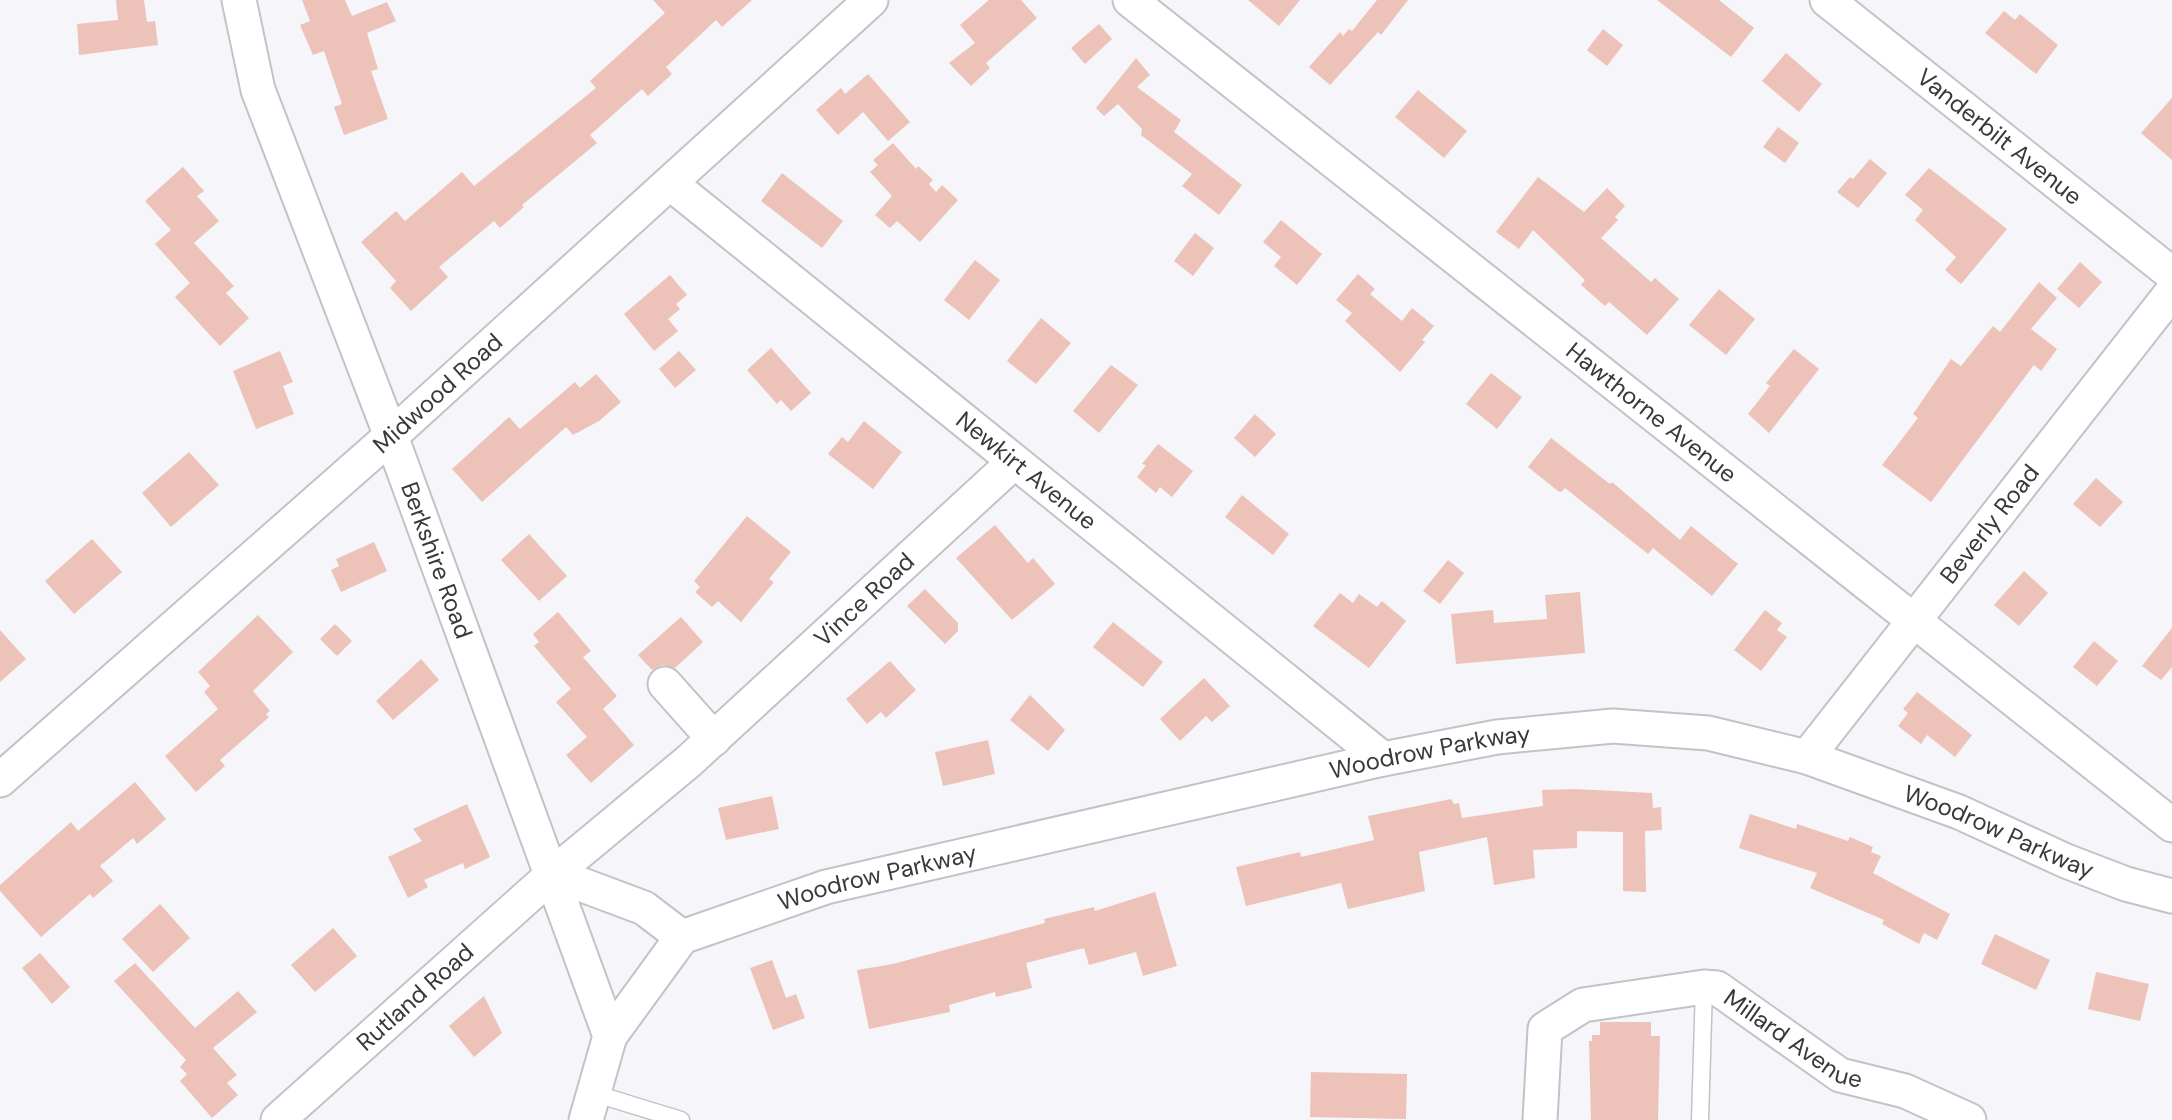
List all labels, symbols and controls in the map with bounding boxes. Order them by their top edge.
street label: Vanderbilt Avenue [1911,61,2089,212]
street label: Midwood Road [366,326,509,460]
street label: Hawthorne Avenue [1560,335,1743,490]
street label: Newkirt Avenue [950,404,1103,537]
street label: Beverly Road [1933,458,2046,590]
street label: Berkshire Road [394,478,480,643]
street label: Vince Road [807,546,921,653]
street label: Woodrow Parkway [1327,718,1532,786]
street label: Woodrow Parkway [1900,777,2098,885]
street label: Woodrow Parkway [774,837,980,917]
street label: Rutland Road [350,936,480,1058]
street label: Millard Avenue [1718,982,1866,1095]

